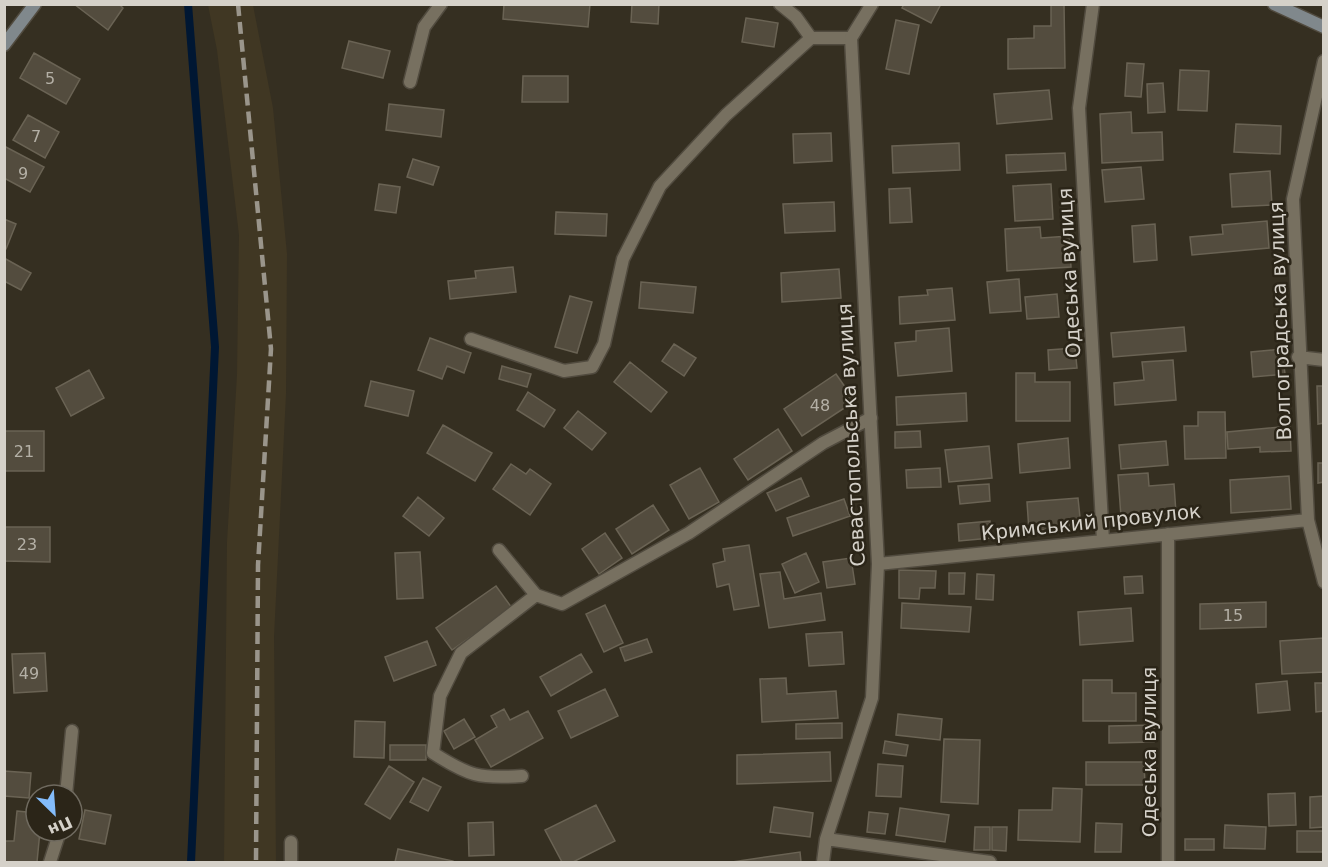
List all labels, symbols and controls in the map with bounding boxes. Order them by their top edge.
house number: 5 [45,69,55,88]
house number: 7 [31,127,41,146]
house number: 9 [18,164,28,183]
street label: Одеська вулиця [1053,187,1085,359]
street label: Волгоградська вулиця [1264,201,1296,441]
street label: Севастопольська вулиця [832,303,870,567]
house number: 48 [810,396,830,415]
house number: 21 [14,442,34,461]
street label: Кримський провулок [980,499,1202,545]
house number: 23 [17,535,37,554]
house number: 15 [1223,606,1243,625]
house number: 49 [19,664,39,683]
street label: Одеська вулиця [1137,667,1161,837]
north arrow [24,783,84,843]
text: Пн [45,812,75,840]

